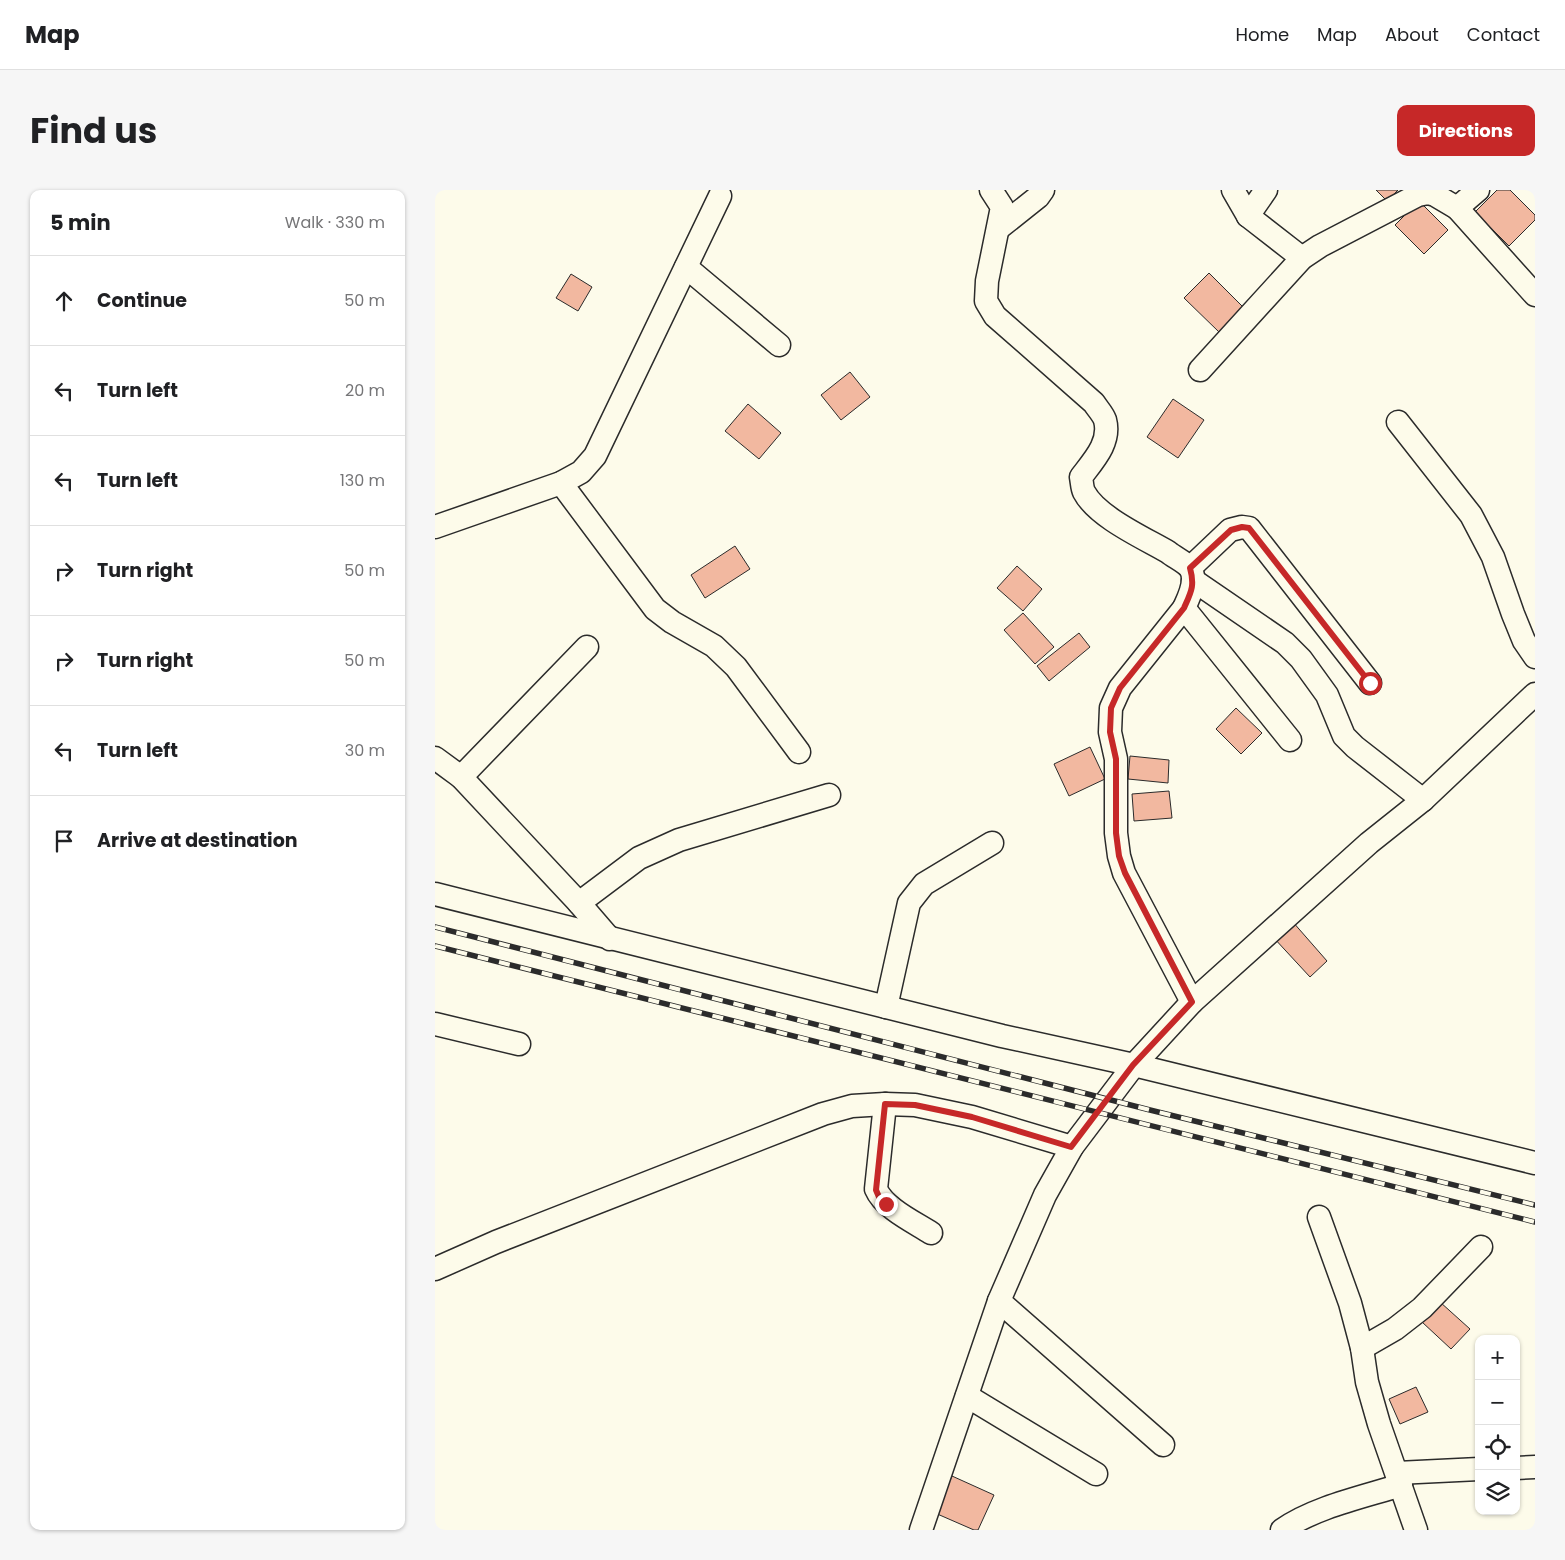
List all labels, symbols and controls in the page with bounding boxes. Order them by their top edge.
text: Map [25,18,80,51]
text: Home [1235,22,1289,47]
text: Map [1317,22,1357,47]
text: About [1385,22,1439,47]
text: Contact [1467,22,1540,47]
button: Directions [1397,105,1535,156]
text: Find us [30,106,157,155]
text: 5 min [50,208,111,237]
text: Walk · 330 m [285,211,385,234]
icon: ahead [50,287,78,315]
text: Continue [97,287,187,314]
text: 50 m [344,289,385,312]
icon: left [50,377,78,405]
text: Turn left [97,377,178,404]
text: 20 m [345,379,385,402]
icon: left [50,467,78,495]
text: Turn left [97,467,178,494]
text: 130 m [340,469,385,492]
icon: right [50,557,78,585]
text: Turn right [97,557,193,584]
text: 50 m [344,559,385,582]
icon: right [50,647,78,675]
text: Turn right [97,647,193,674]
text: 50 m [344,649,385,672]
route start [1359,672,1382,695]
icon: left [50,737,78,765]
text: Turn left [97,737,178,764]
text: 30 m [345,739,385,762]
icon: arrive [50,827,78,855]
text: Arrive at destination [97,827,298,854]
route end [875,1193,898,1216]
map controls [1475,1335,1520,1515]
button: + [1475,1335,1520,1380]
button: − [1475,1380,1520,1425]
button: locate [1475,1425,1520,1470]
button: layers [1475,1470,1520,1515]

